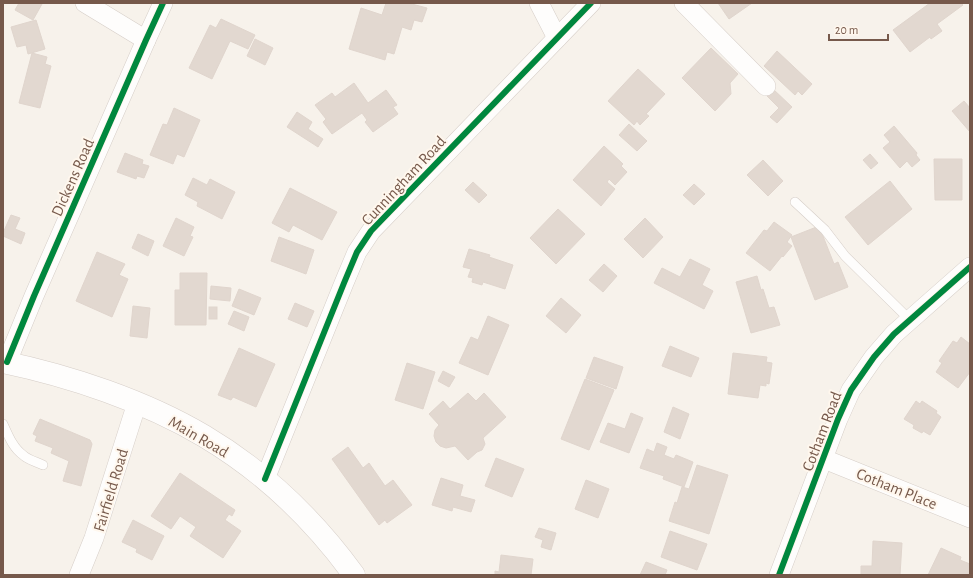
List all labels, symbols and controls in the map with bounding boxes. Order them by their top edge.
scale bar [829,16,888,42]
text: 20 m [835,24,858,36]
street label: Cunningham Road [359,133,449,228]
street label: Dickens Road [49,136,97,219]
street label: Cotham Road [799,389,844,473]
street label: Main Road [166,413,231,460]
street label: Fairfield Road [91,447,131,534]
street label: Cotham Place [854,466,939,512]

